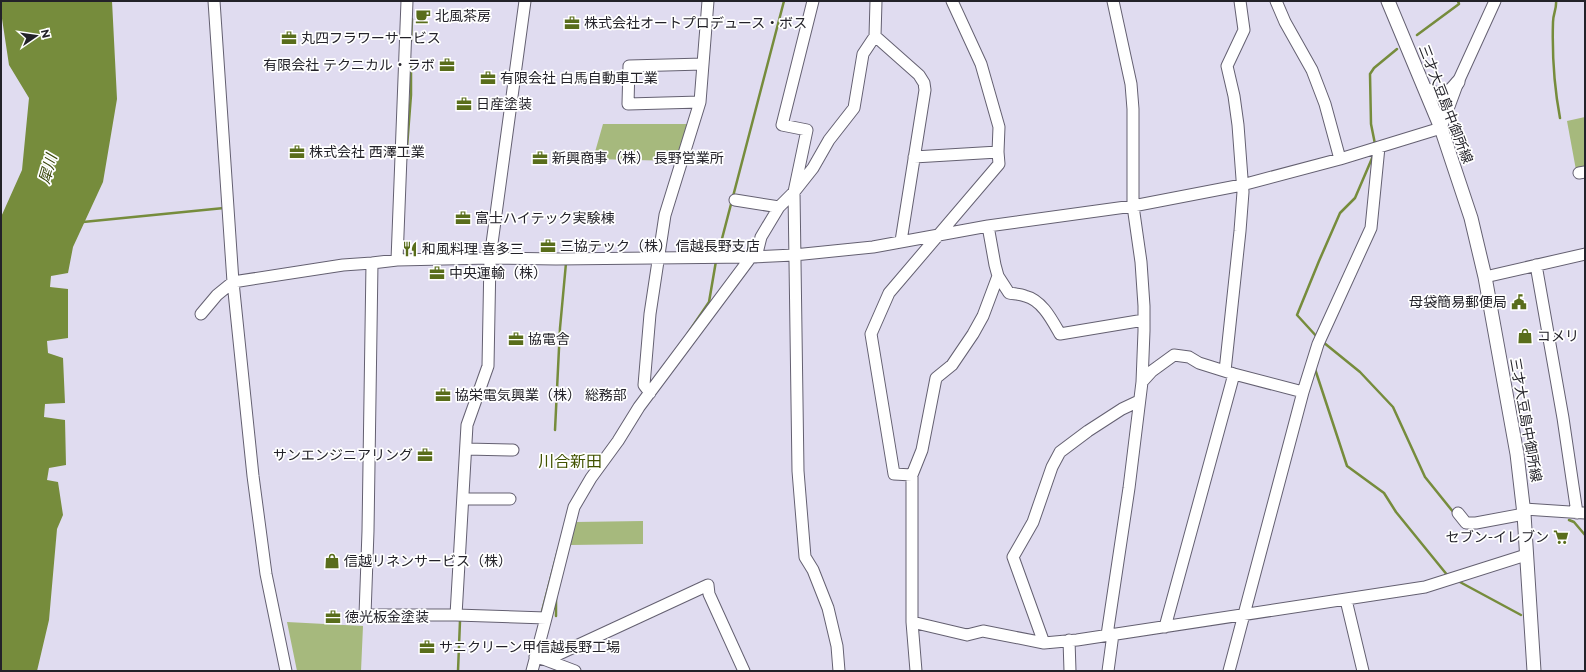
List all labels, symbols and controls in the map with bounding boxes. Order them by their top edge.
cafe icon: 北風茶房 [414,7,432,25]
place label: 北風茶房 [435,7,491,25]
office icon: 株式会社オートプロデュース・ボス [563,14,581,32]
place label: 株式会社オートプロデュース・ボス [584,14,807,32]
north arrow [16,16,56,56]
text: N [38,28,54,40]
office icon: 丸四フラワーサービス [280,29,298,47]
place label: 丸四フラワーサービス [301,29,441,47]
street label: 三才大豆島中御所線 [1415,42,1477,166]
place label: 有限会社 テクニカル・ラボ [263,56,435,74]
office icon: 有限会社 テクニカル・ラボ [438,56,456,74]
office icon: 有限会社 白馬自動車工業 [479,69,497,87]
place label: 有限会社 白馬自動車工業 [500,69,658,87]
office icon: 日産塗装 [455,95,473,113]
place label: 日産塗装 [476,95,532,113]
office icon: 株式会社 西澤工業 [288,143,306,161]
place label: 株式会社 西澤工業 [309,143,425,161]
office icon: 新興商事（株） 長野営業所 [531,149,549,167]
place label: 新興商事（株） 長野営業所 [552,149,724,167]
water label: 犀川 [34,150,61,186]
office icon: 富士ハイテック実験棟 [454,209,472,227]
place label: 富士ハイテック実験棟 [475,209,614,227]
office icon: 三協テック（株） 信越長野支店 [539,237,557,255]
place label: 三協テック（株） 信越長野支店 [560,237,760,255]
restaurant icon: 和風料理 喜多三 [401,240,419,258]
place label: 和風料理 喜多三 [422,240,524,258]
office icon: 中央運輸（株） [428,264,446,282]
place label: 中央運輸（株） [449,264,547,282]
place label: 母袋簡易郵便局 [1409,293,1507,311]
public building icon: 母袋簡易郵便局 [1510,293,1528,311]
shop icon: コメリ [1516,327,1534,345]
place label: コメリ [1537,327,1579,345]
office icon: 協電舎 [507,330,525,348]
place label: 協電舎 [528,330,570,348]
street label: 三才大豆島中御所線 [1506,356,1546,484]
office icon: 協栄電気興業（株） 総務部 [434,386,452,404]
place label: 協栄電気興業（株） 総務部 [455,386,627,404]
place label: サンエンジニアリング [273,446,413,464]
office icon: サンエンジニアリング [416,446,434,464]
district label: 川合新田 [538,452,602,471]
place label: セブン-イレブン [1446,528,1549,546]
supermarket icon: セブン-イレブン [1552,528,1570,546]
shop icon: 信越リネンサービス（株） [323,552,341,570]
place label: 信越リネンサービス（株） [344,552,512,570]
office icon: 徳光板金塗装 [324,608,342,626]
place label: 徳光板金塗装 [345,608,429,626]
office icon: サニクリーン甲信越長野工場 [418,638,436,656]
place label: サニクリーン甲信越長野工場 [439,638,620,656]

